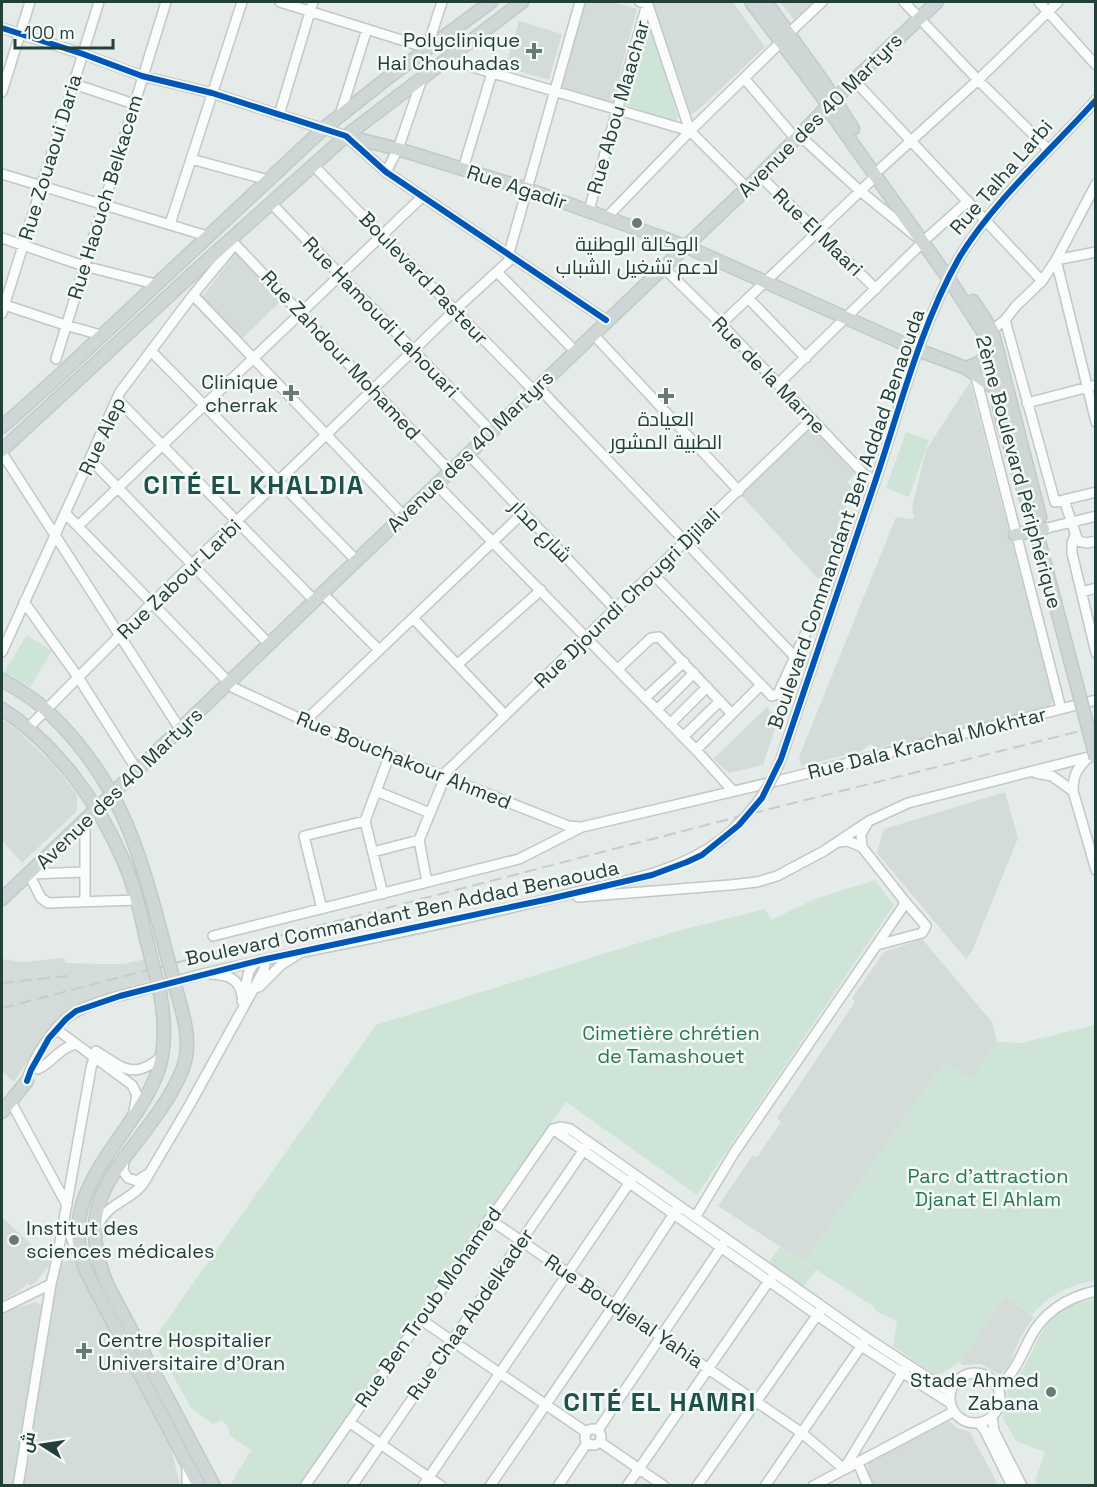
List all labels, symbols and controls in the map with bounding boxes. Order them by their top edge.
scale bar [15,12,112,50]
street label: Rue Abou Maachar [581,17,655,197]
text: 100 m [24,21,75,44]
place label: Polyclinique Hai Chouhadas [377,27,520,76]
street label: Avenue des 40 Martyrs [732,27,908,203]
marker: Polyclinique Hai Chouhadas [525,42,543,60]
street label: Rue Zouaoui Daria [12,71,88,243]
street label: Rue Haouch Belkacem [61,91,149,303]
street label: Rue Talha Larbi [944,114,1058,240]
street label: Rue Agadir [464,159,570,215]
street label: Rue El Maari [767,182,869,282]
street label: Boulevard Pasteur [354,206,494,350]
marker: الوكالة الوطنية لدعم تشغيل الشباب [630,216,644,230]
street label: Rue Hamoudi Lahouari [297,231,465,403]
place label: الوكالة الوطنية لدعم تشغيل الشباب [556,231,718,281]
street label: Rue Zahdour Mohamed [256,265,426,445]
street label: Boulevard Commandant Ben Addad Benaouda [762,305,930,733]
street label: Rue de la Marne [706,311,832,439]
street label: 2ème Boulevard Périphérique [970,333,1068,611]
street label: Avenue des 40 Martyrs [381,364,559,538]
place label: Clinique cherrak [201,369,278,418]
marker: Clinique cherrak [282,384,300,402]
marker: العيادة الطبية المشور [657,387,675,405]
street label: Rue Alep [73,393,131,479]
place label: العيادة الطبية المشور [609,406,722,455]
district label: CITÉ EL KHALDIA [143,468,365,502]
street label: شارع مدار [503,493,577,569]
street label: Rue Djoundi Chougri Djilali [528,502,726,694]
street label: Rue Zabour Larbi [111,513,247,645]
street label: Avenue des 40 Martyrs [30,701,208,875]
street label: Rue Dala Krachal Mokhtar [805,701,1049,785]
street label: Rue Bouchakour Ahmed [293,705,515,815]
street label: Boulevard Commandant Ben Addad Benaouda [183,854,621,972]
park label: Cimetière chrétien de Tamashouet [582,1020,760,1069]
park label: Parc d'attraction Djanat El Ahlam [908,1163,1068,1212]
street label: Rue Ben Troub Mohamed [349,1202,507,1412]
place label: Institut des sciences médicales [26,1215,215,1264]
street label: Rue Chaa Abdelkader [401,1223,539,1405]
marker: Institut des sciences médicales [7,1233,21,1247]
street label: Rue Boudjelal Yahia [540,1248,708,1374]
place label: Centre Hospitalier Universitaire d'Oran [98,1327,285,1376]
marker: Centre Hospitalier Universitaire d'Oran [75,1342,93,1360]
place label: Stade Ahmed Zabana [910,1367,1039,1416]
district label: CITÉ EL HAMRI [563,1385,757,1419]
marker: Stade Ahmed Zabana [1044,1385,1058,1399]
north arrow [12,1415,72,1475]
text: ش [15,1430,40,1454]

